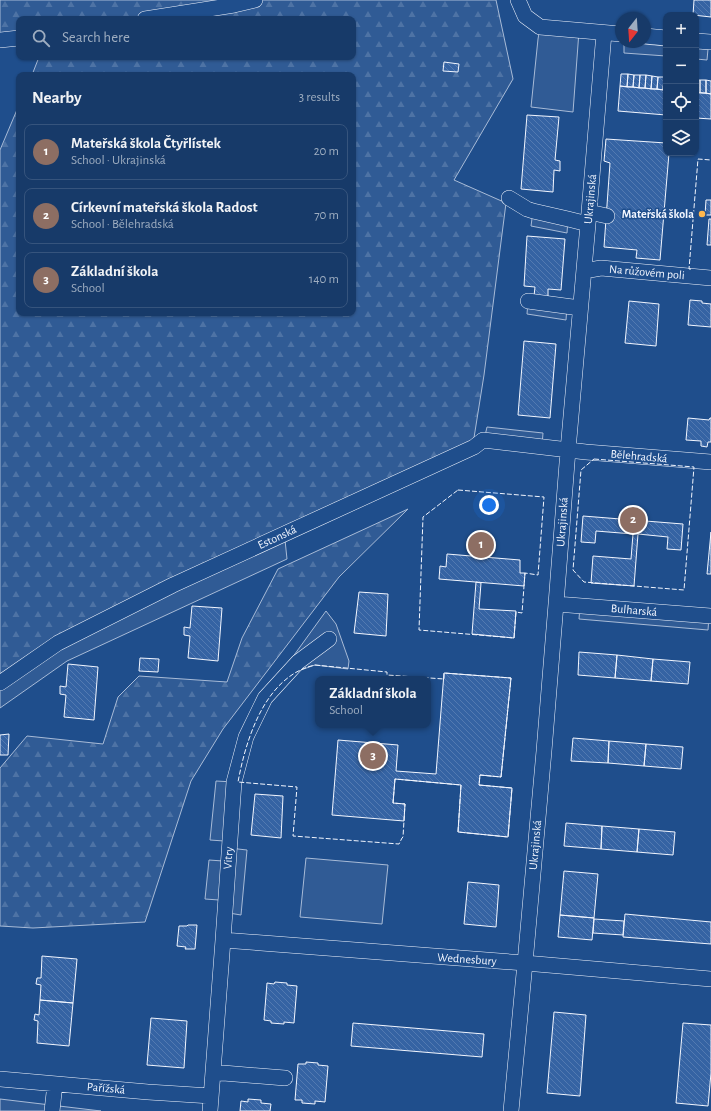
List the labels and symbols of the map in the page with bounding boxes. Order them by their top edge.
north arrow [615,12,651,48]
street label: Ukrajinská [582,173,599,224]
place label: Mateřská škola [622,208,694,220]
marker: Mateřská škola [697,209,707,219]
street label: Na růžovém poli [609,263,685,281]
street label: Bělehradská [610,448,668,465]
your location [479,495,499,515]
street label: Ukrajinská [554,496,571,547]
pin: 2 [620,505,646,535]
street label: Estonská [256,523,299,551]
pin: 1 [468,530,494,560]
street label: Bulharská [610,602,658,618]
pin: 3 [360,741,386,771]
street label: Ukrajinská [527,819,544,870]
street label: Vitry [221,846,236,870]
street label: Wednesbury [437,951,497,968]
street label: Pařížská [86,1080,126,1096]

